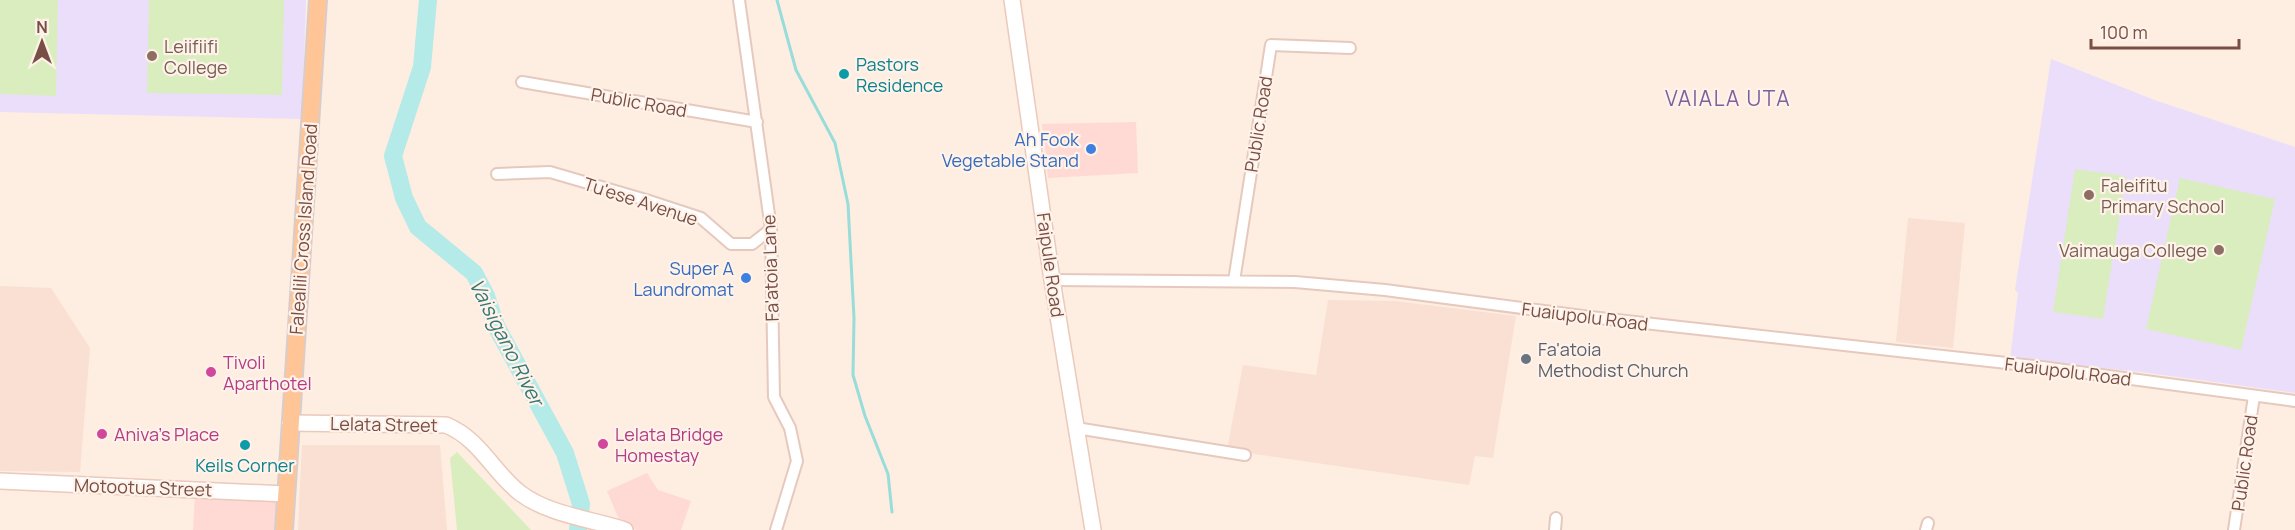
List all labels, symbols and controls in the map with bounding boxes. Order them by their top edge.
north arrow [12,12,72,72]
scale bar [2091,12,2240,50]
text: N [36,16,48,38]
text: 100 m [2100,20,2148,44]
place label: Leiifiifi College [164,34,228,79]
marker: Leiifiifi College [145,49,159,63]
place label: Pastors Residence [856,52,943,97]
marker: Pastors Residence [837,67,851,81]
street label: Public Road [1239,74,1277,174]
street label: Public Road [589,82,689,122]
district label: VAIALA UTA [1665,84,1791,112]
street label: Falealili Cross Island Road [284,123,322,335]
place label: Ah Fook Vegetable Stand [942,127,1080,172]
marker: Ah Fook Vegetable Stand [1084,142,1098,156]
street label: Tu'ese Avenue [581,171,701,231]
place label: Faleifitu Primary School [2101,173,2225,218]
marker: Faleifitu Primary School [2082,188,2096,202]
street label: Faipule Road [1032,211,1070,319]
street label: Fa'atoia Lane [756,214,784,322]
place label: Vaimauga College [2059,238,2207,262]
marker: Vaimauga College [2212,243,2226,257]
place label: Super A Laundromat [633,256,735,301]
marker: Super A Laundromat [739,271,753,285]
water label: Vaisigano River [463,274,552,412]
street label: Fuaiupolu Road [1520,296,1650,336]
place label: Fa'atoia Methodist Church [1538,337,1689,382]
place label: Tivoli Aparthotel [223,350,312,395]
street label: Fuaiupolu Road [2003,351,2133,391]
marker: Fa'atoia Methodist Church [1519,352,1533,366]
marker: Tivoli Aparthotel [204,365,218,379]
street label: Lelata Street [330,411,438,437]
street label: Public Road [2225,413,2263,513]
place label: Aniva's Place [114,422,219,446]
place label: Lelata Bridge Homestay [615,422,723,467]
marker: Aniva's Place [95,427,109,441]
marker: Lelata Bridge Homestay [596,437,610,451]
marker: Keils Corner [238,438,252,452]
place label: Keils Corner [195,453,295,477]
street label: Motootua Street [73,473,213,501]

